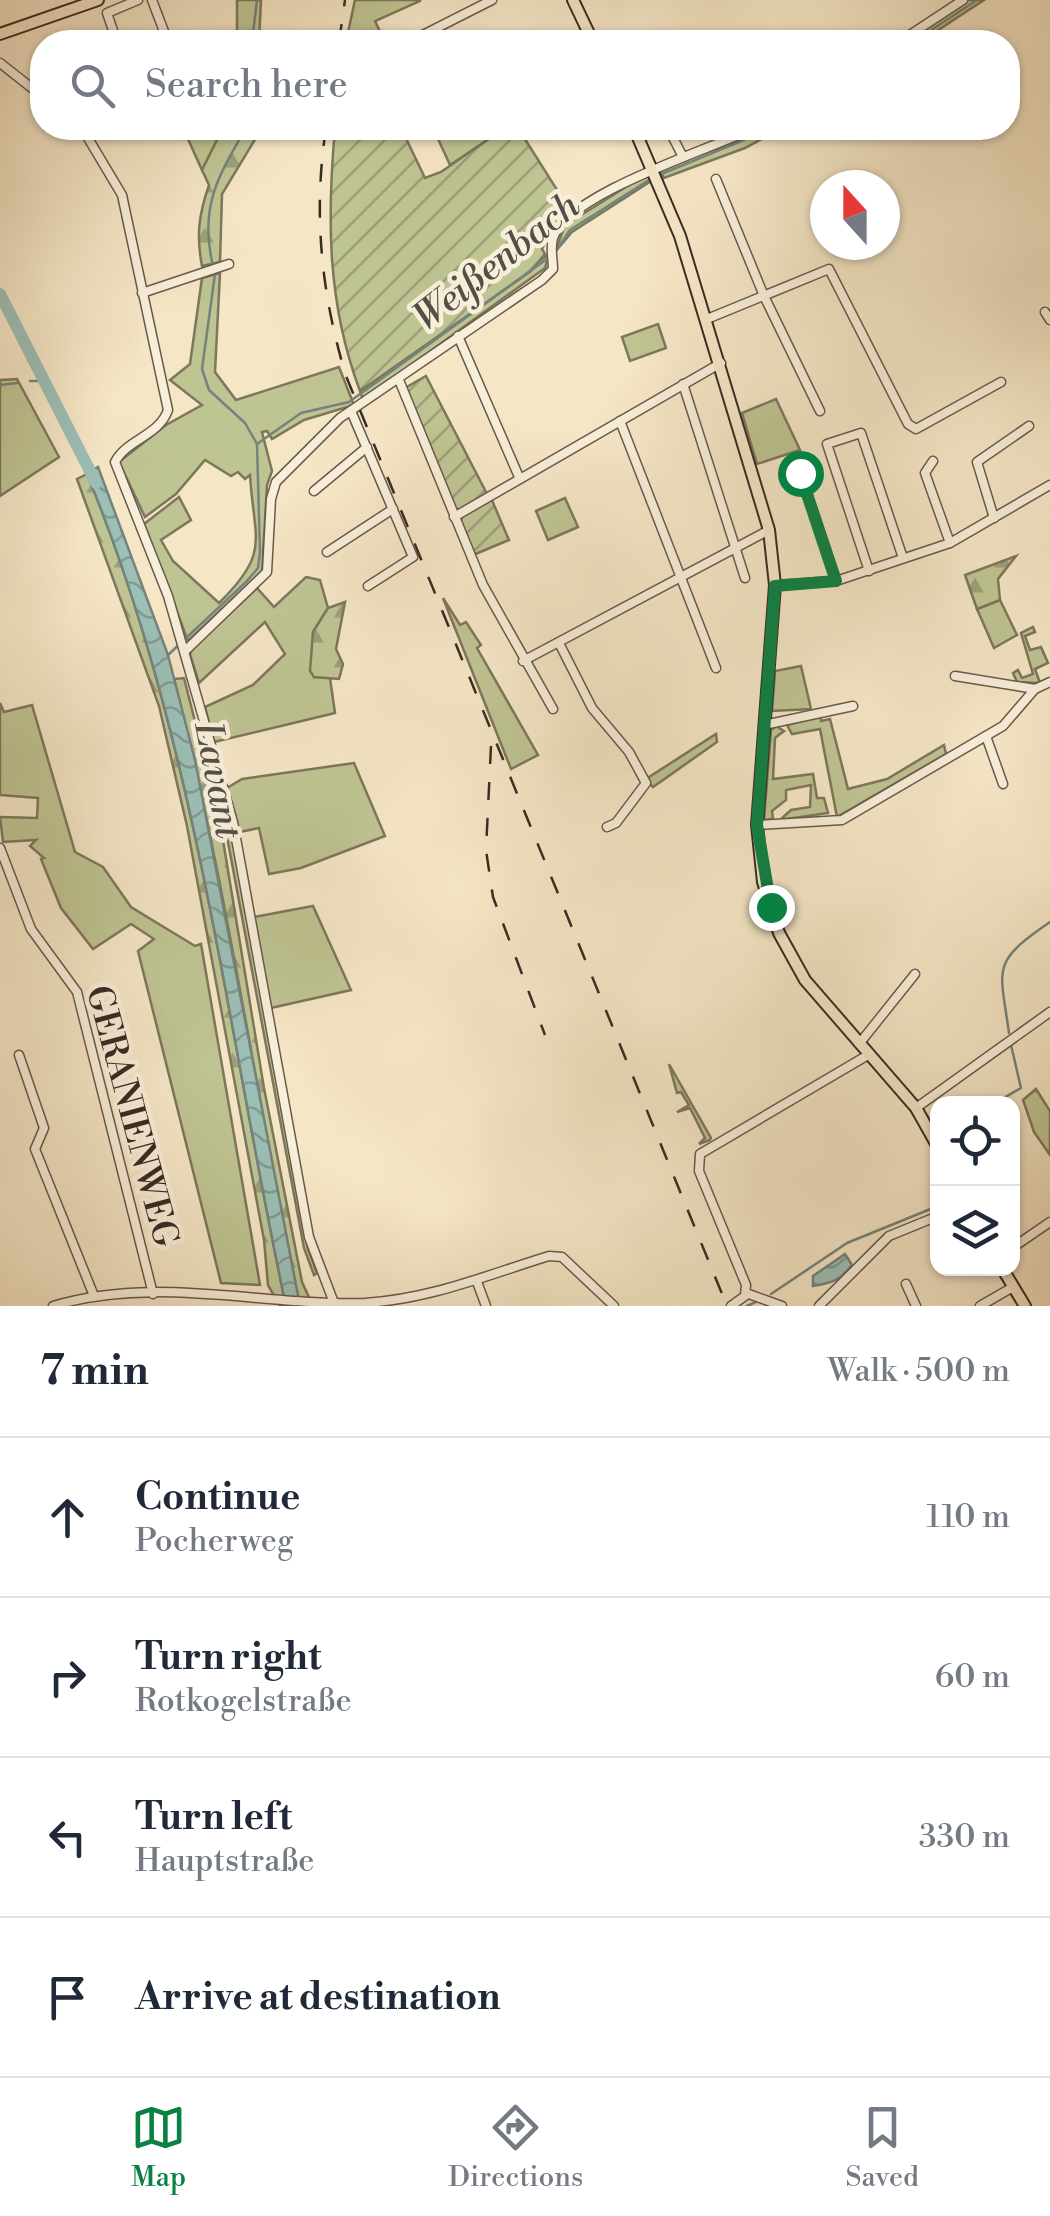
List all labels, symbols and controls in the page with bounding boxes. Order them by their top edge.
search box [30,30,1020,140]
icon: search [65,58,120,113]
text: Search here [145,62,348,109]
north arrow [810,170,900,260]
water label: Weißenbach [404,182,590,342]
route start [778,451,824,497]
water label: Lavant [183,717,252,843]
route end [749,885,795,931]
street label: GERANIENWEG [76,981,187,1252]
map controls [930,1096,1020,1276]
button: locate [930,1096,1020,1186]
button: layers [930,1186,1020,1276]
text: 7 min [40,1345,149,1398]
text: Walk · 500 m [827,1351,1010,1391]
text: Continue [135,1474,300,1521]
icon: ahead [40,1490,95,1545]
text: 110 m [927,1497,1010,1537]
text: Pocherweg [135,1521,294,1561]
text: Turn right [135,1634,321,1681]
icon: right [40,1650,95,1705]
text: 60 m [935,1657,1010,1697]
text: Rotkogelstraße [135,1681,352,1721]
text: Turn left [135,1794,292,1841]
icon: left [40,1810,95,1865]
text: 330 m [919,1817,1010,1857]
text: Hauptstraße [135,1841,315,1881]
icon: arrive [40,1970,95,2025]
text: Arrive at destination [135,1974,501,2021]
tab: Map [131,2100,186,2195]
tab: Directions [448,2100,583,2195]
tab: Saved [845,2100,919,2195]

